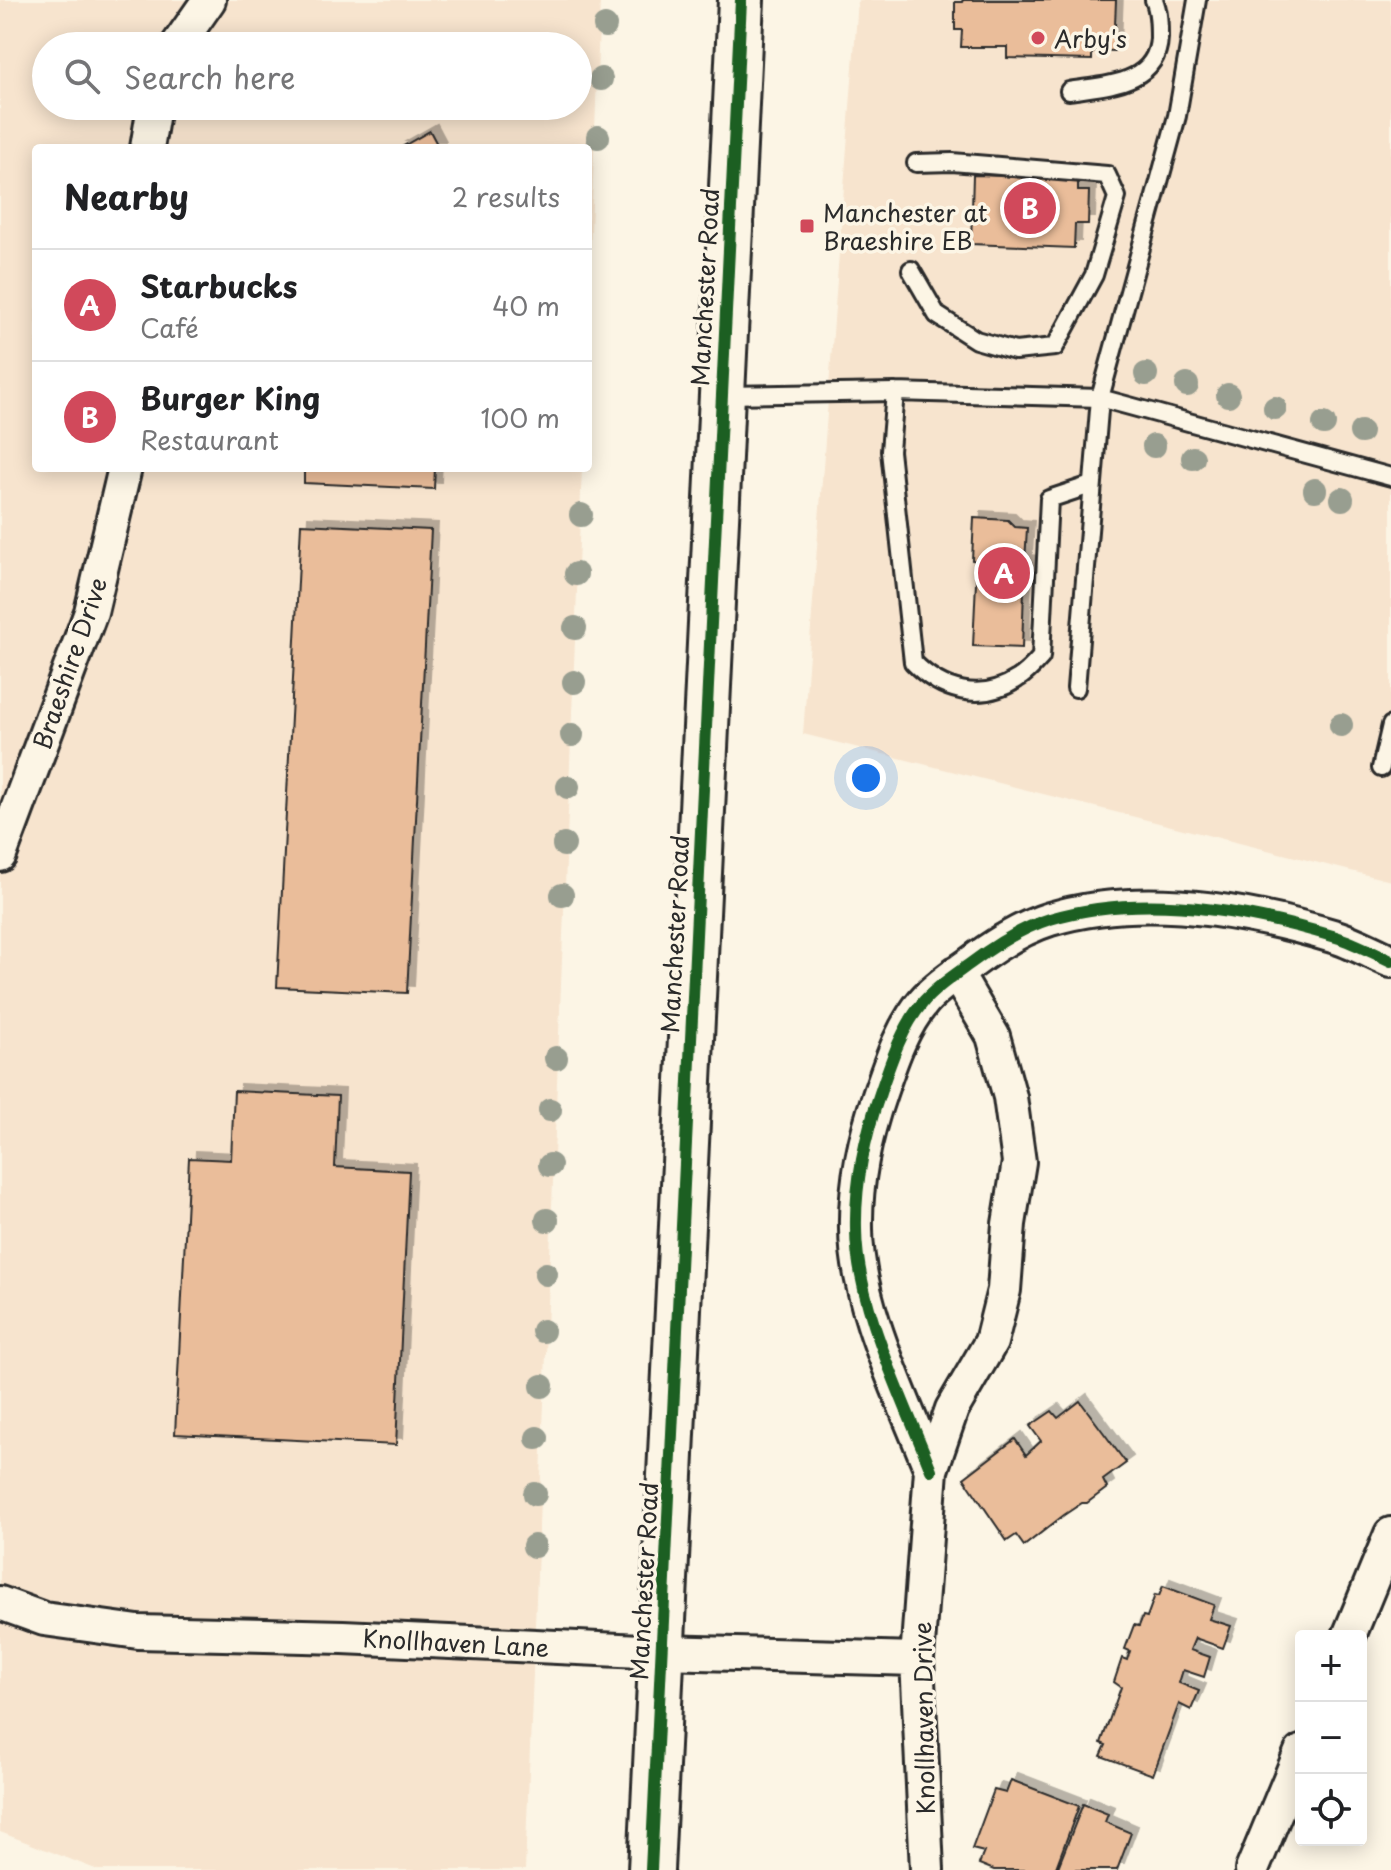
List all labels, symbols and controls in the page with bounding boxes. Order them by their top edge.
place label: Arby's [1054,20,1127,56]
marker: Arby's [1029,29,1047,47]
search box [32,32,592,120]
icon: search [60,54,104,98]
text: Search here [124,54,296,99]
text: Nearby [64,170,189,222]
text: 2 results [452,177,560,216]
pin: B [1004,178,1056,238]
street label: Manchester Road [681,187,727,387]
place label: Manchester at Braeshire EB [823,194,988,258]
marker: Manchester at Braeshire EB [798,217,816,235]
text: Starbucks [140,263,297,308]
text: A [80,286,100,325]
text: 40 m [492,286,560,325]
text: Café [140,308,199,347]
text: Burger King [140,375,320,420]
text: B [81,398,99,437]
text: 100 m [480,398,560,437]
text: Restaurant [140,420,279,459]
pin: A [978,543,1030,603]
street label: Braeshire Drive [23,572,115,754]
your location [846,758,886,798]
street label: Manchester Road [651,834,697,1034]
street label: Manchester Road [620,1481,666,1681]
street label: Knollhaven Lane [362,1619,550,1665]
street label: Knollhaven Drive [903,1621,943,1815]
map controls [1295,1630,1367,1846]
button: + [1295,1630,1367,1702]
button: − [1295,1702,1367,1774]
button: locate [1295,1774,1367,1846]

